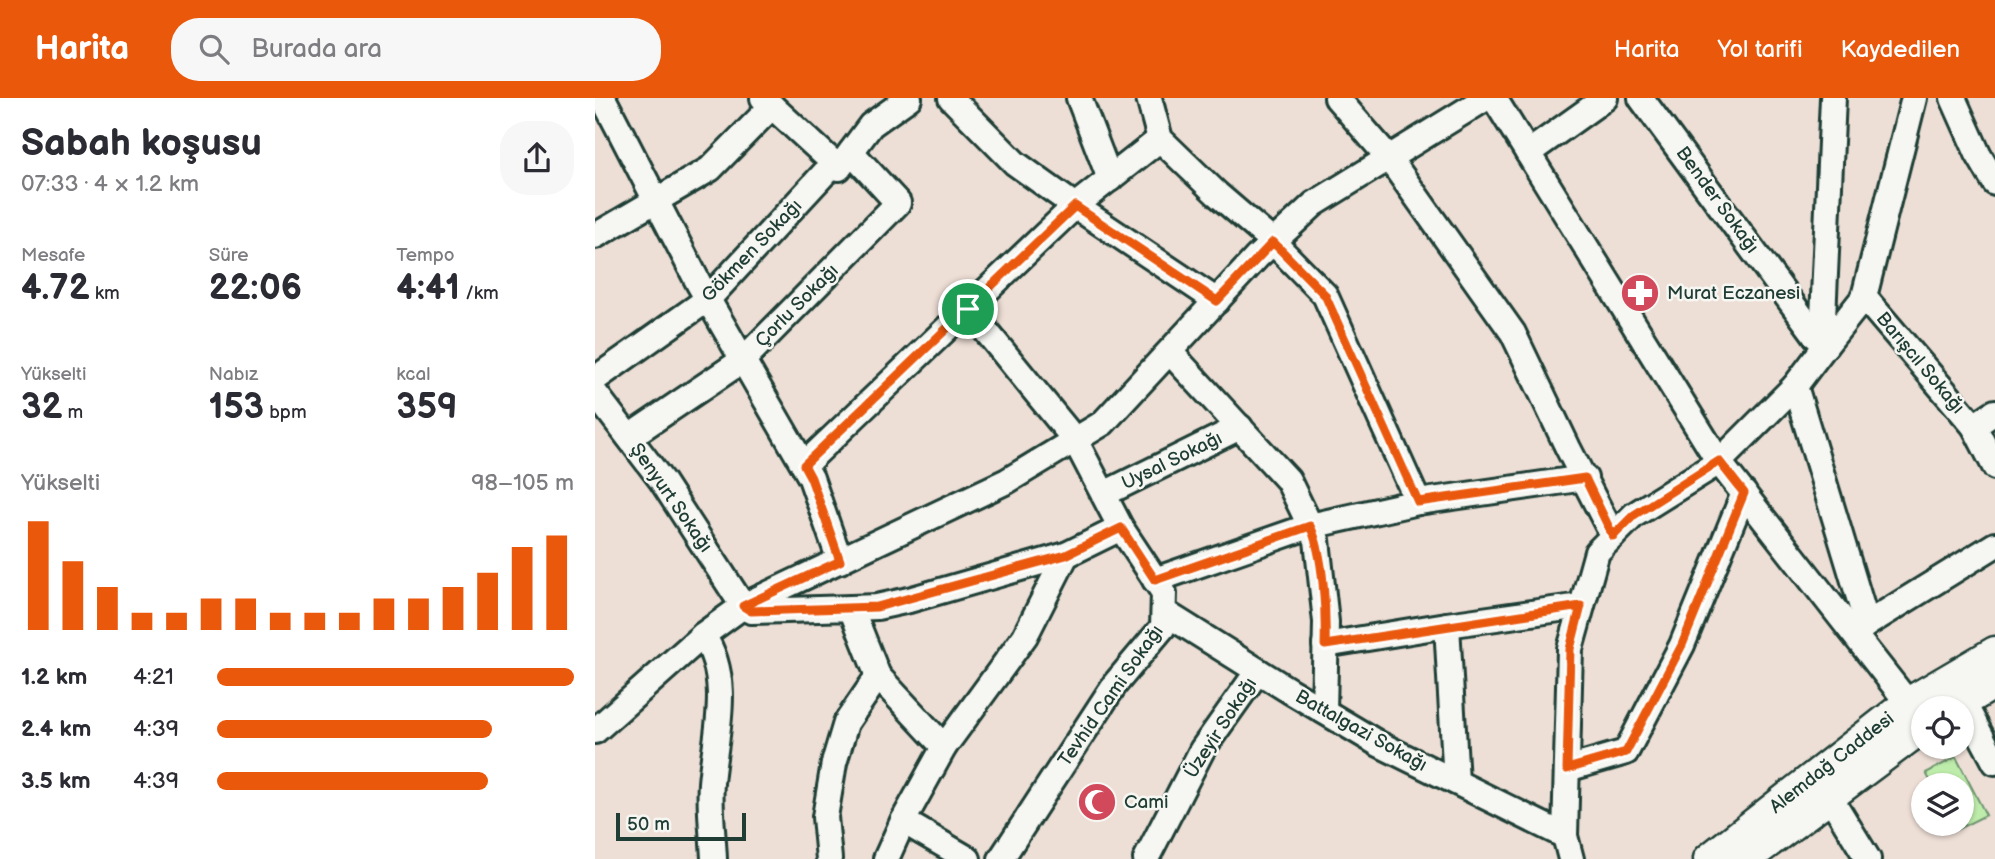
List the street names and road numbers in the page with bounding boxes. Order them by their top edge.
street label: Bender Sokağı [1671,142,1763,258]
street label: Gökmen Sokağı [697,195,807,307]
street label: Çorlu Sokağı [751,260,843,352]
street label: Barışcıl Sokağı [1871,307,1969,419]
street label: Uysal Sokağı [1118,427,1226,495]
street label: Şenyurt Sokağı [625,439,717,557]
street label: Tevhid Cami Sokağı [1054,621,1168,771]
street label: Üzeyir Sokağı [1180,673,1262,783]
street label: Battalgazi Sokağı [1291,685,1431,777]
street label: Alemdağ Caddesi [1765,707,1899,819]

